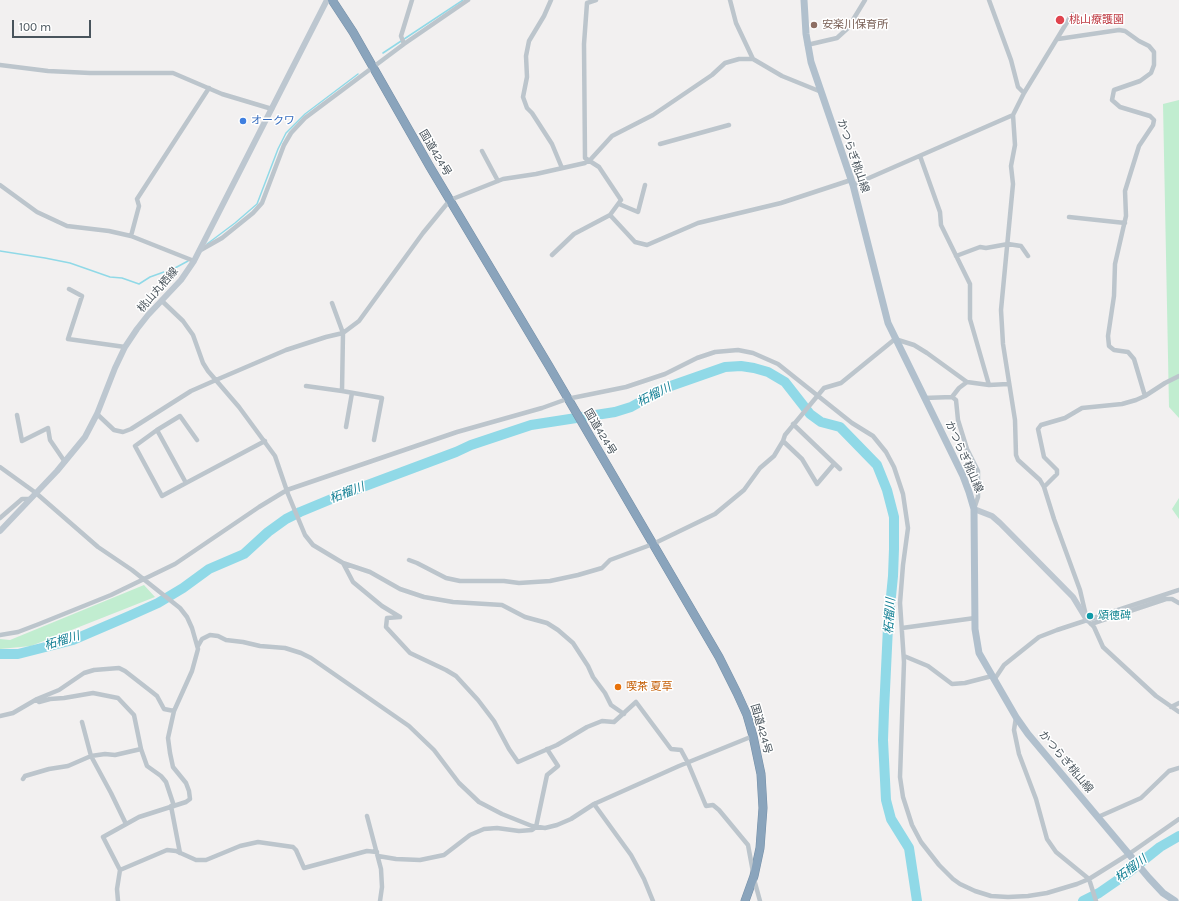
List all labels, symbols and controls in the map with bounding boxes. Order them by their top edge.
scale bar [14,12,93,38]
place label: 桃山療護園 [1069,13,1124,27]
marker: 桃山療護園 [1054,14,1066,26]
place label: 安楽川保育所 [822,18,888,32]
text: 100 m [19,20,51,34]
marker: 安楽川保育所 [809,20,819,30]
place label: オークワ [251,114,295,128]
marker: オークワ [238,116,248,126]
street label: かつらぎ桃山線 [834,117,872,195]
street label: 国道424号 [416,127,454,179]
street label: 桃山丸栖線 [135,265,181,315]
water label: 柘榴川 [635,380,673,410]
street label: 国道424号 [581,406,619,458]
street label: かつらぎ桃山線 [942,419,986,495]
water label: 柘榴川 [328,480,366,506]
water label: 柘榴川 [882,598,898,634]
place label: 頌徳碑 [1098,609,1131,623]
marker: 頌徳碑 [1085,611,1095,621]
water label: 柘榴川 [43,629,81,653]
place label: 喫茶 夏草 [626,680,673,694]
marker: 喫茶 夏草 [613,682,623,692]
street label: 国道424号 [748,702,774,756]
street label: かつらぎ桃山線 [1036,728,1096,796]
water label: 柘榴川 [1112,852,1150,886]

